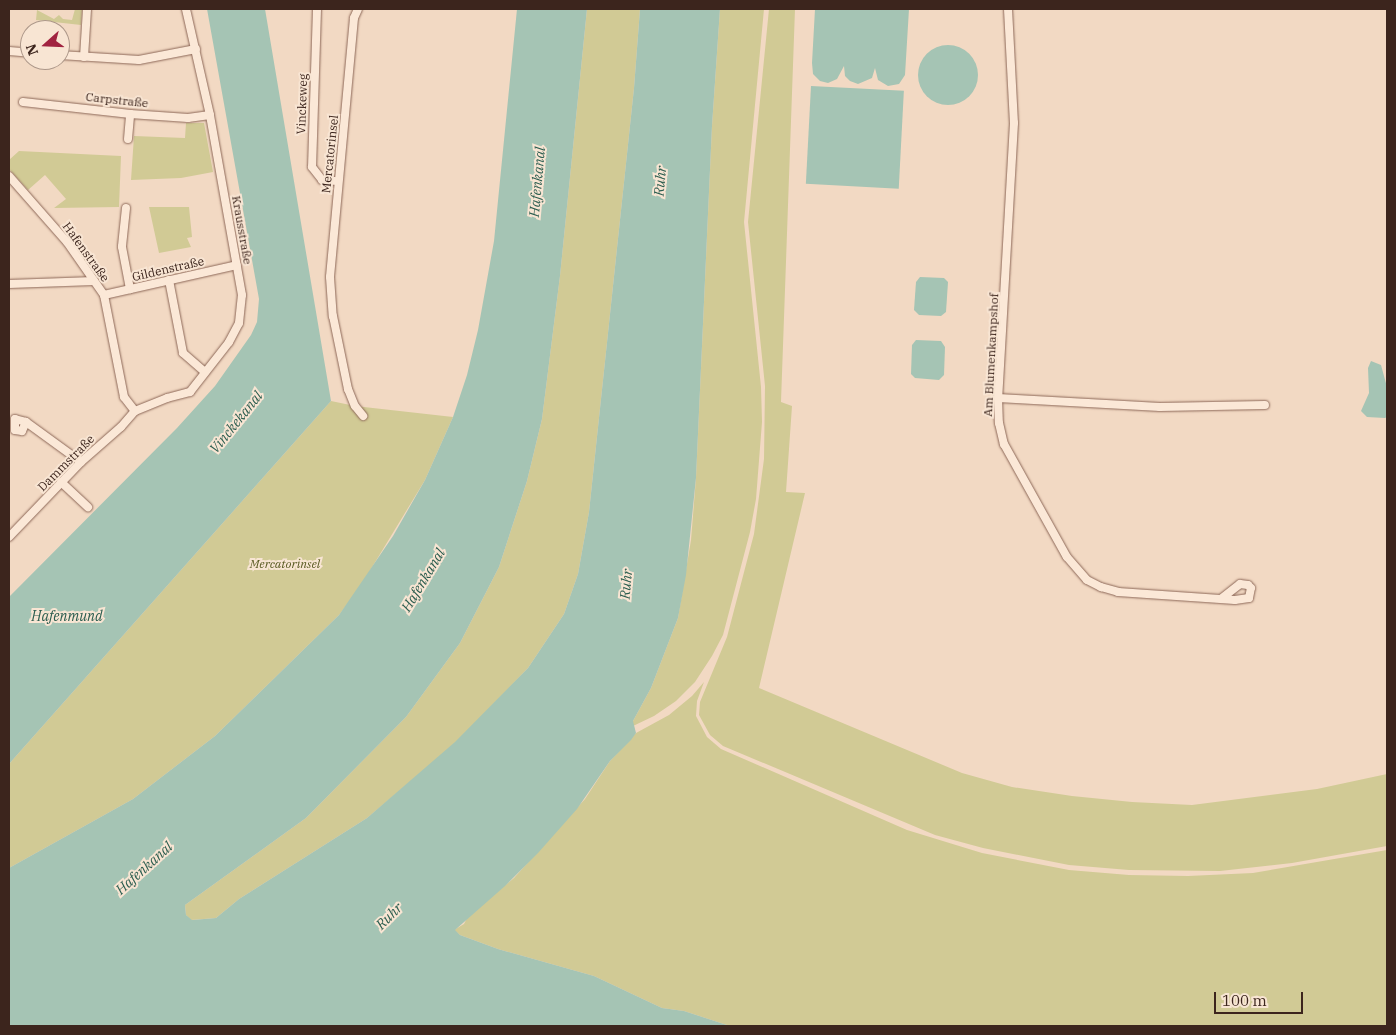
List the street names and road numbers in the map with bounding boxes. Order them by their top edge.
street label: Vinckeweg [294,73,310,135]
street label: Carpstraße [85,90,149,110]
street label: Mercatorinsel [319,114,341,194]
street label: Krausstraße [229,195,255,265]
street label: Hafenstraße [60,219,112,285]
street label: Gildenstraße [131,254,205,284]
street label: Am Blumenkampshof [981,293,1001,417]
street label: Dammstraße [35,432,97,494]

